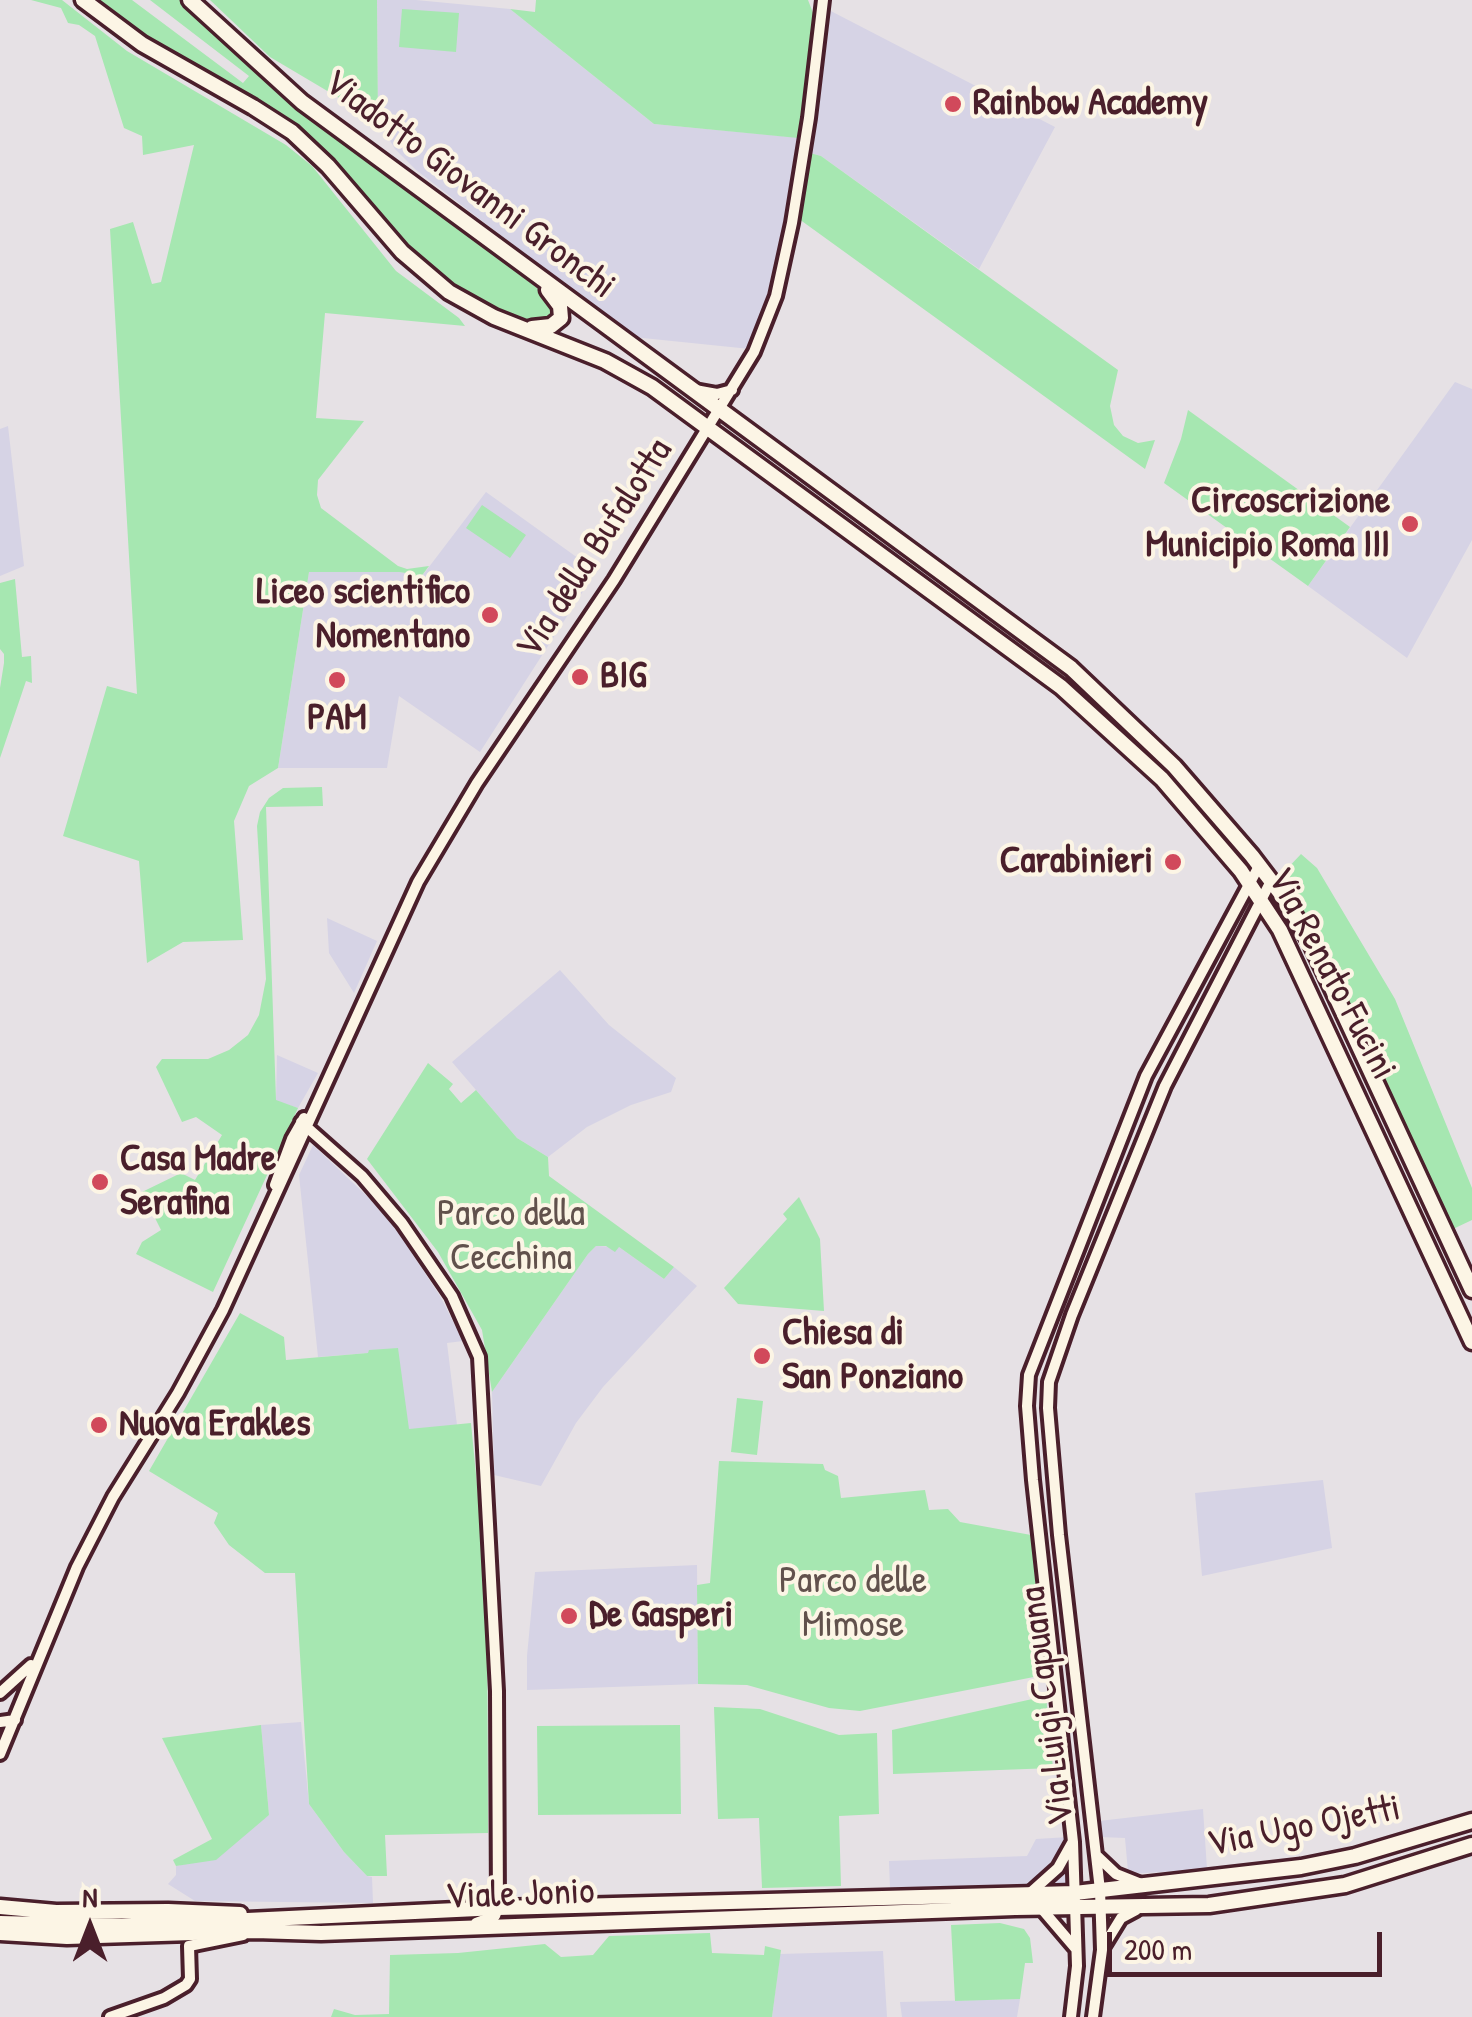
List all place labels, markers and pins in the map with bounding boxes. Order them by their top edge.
place label: Rainbow Academy [973,81,1208,127]
marker: Rainbow Academy [942,93,964,115]
place label: Circoscrizione Municipio Roma III [1146,479,1390,568]
marker: Circoscrizione Municipio Roma III [1399,513,1421,535]
place label: Liceo scientifico Nomentano [256,570,470,659]
marker: Liceo scientifico Nomentano [479,604,501,626]
place label: BIG [600,654,646,700]
marker: BIG [569,666,591,688]
marker: PAM [326,669,348,691]
place label: PAM [307,696,367,742]
place label: Carabinieri [1000,839,1153,885]
marker: Carabinieri [1162,851,1184,873]
place label: Casa Madre Serafina [120,1137,276,1226]
marker: Casa Madre Serafina [89,1171,111,1193]
place label: Chiesa di San Ponziano [782,1311,963,1400]
marker: Chiesa di San Ponziano [751,1345,773,1367]
place label: Nuova Erakles [119,1402,311,1448]
marker: Nuova Erakles [88,1414,110,1436]
place label: De Gasperi [589,1593,733,1639]
marker: De Gasperi [558,1605,580,1627]

